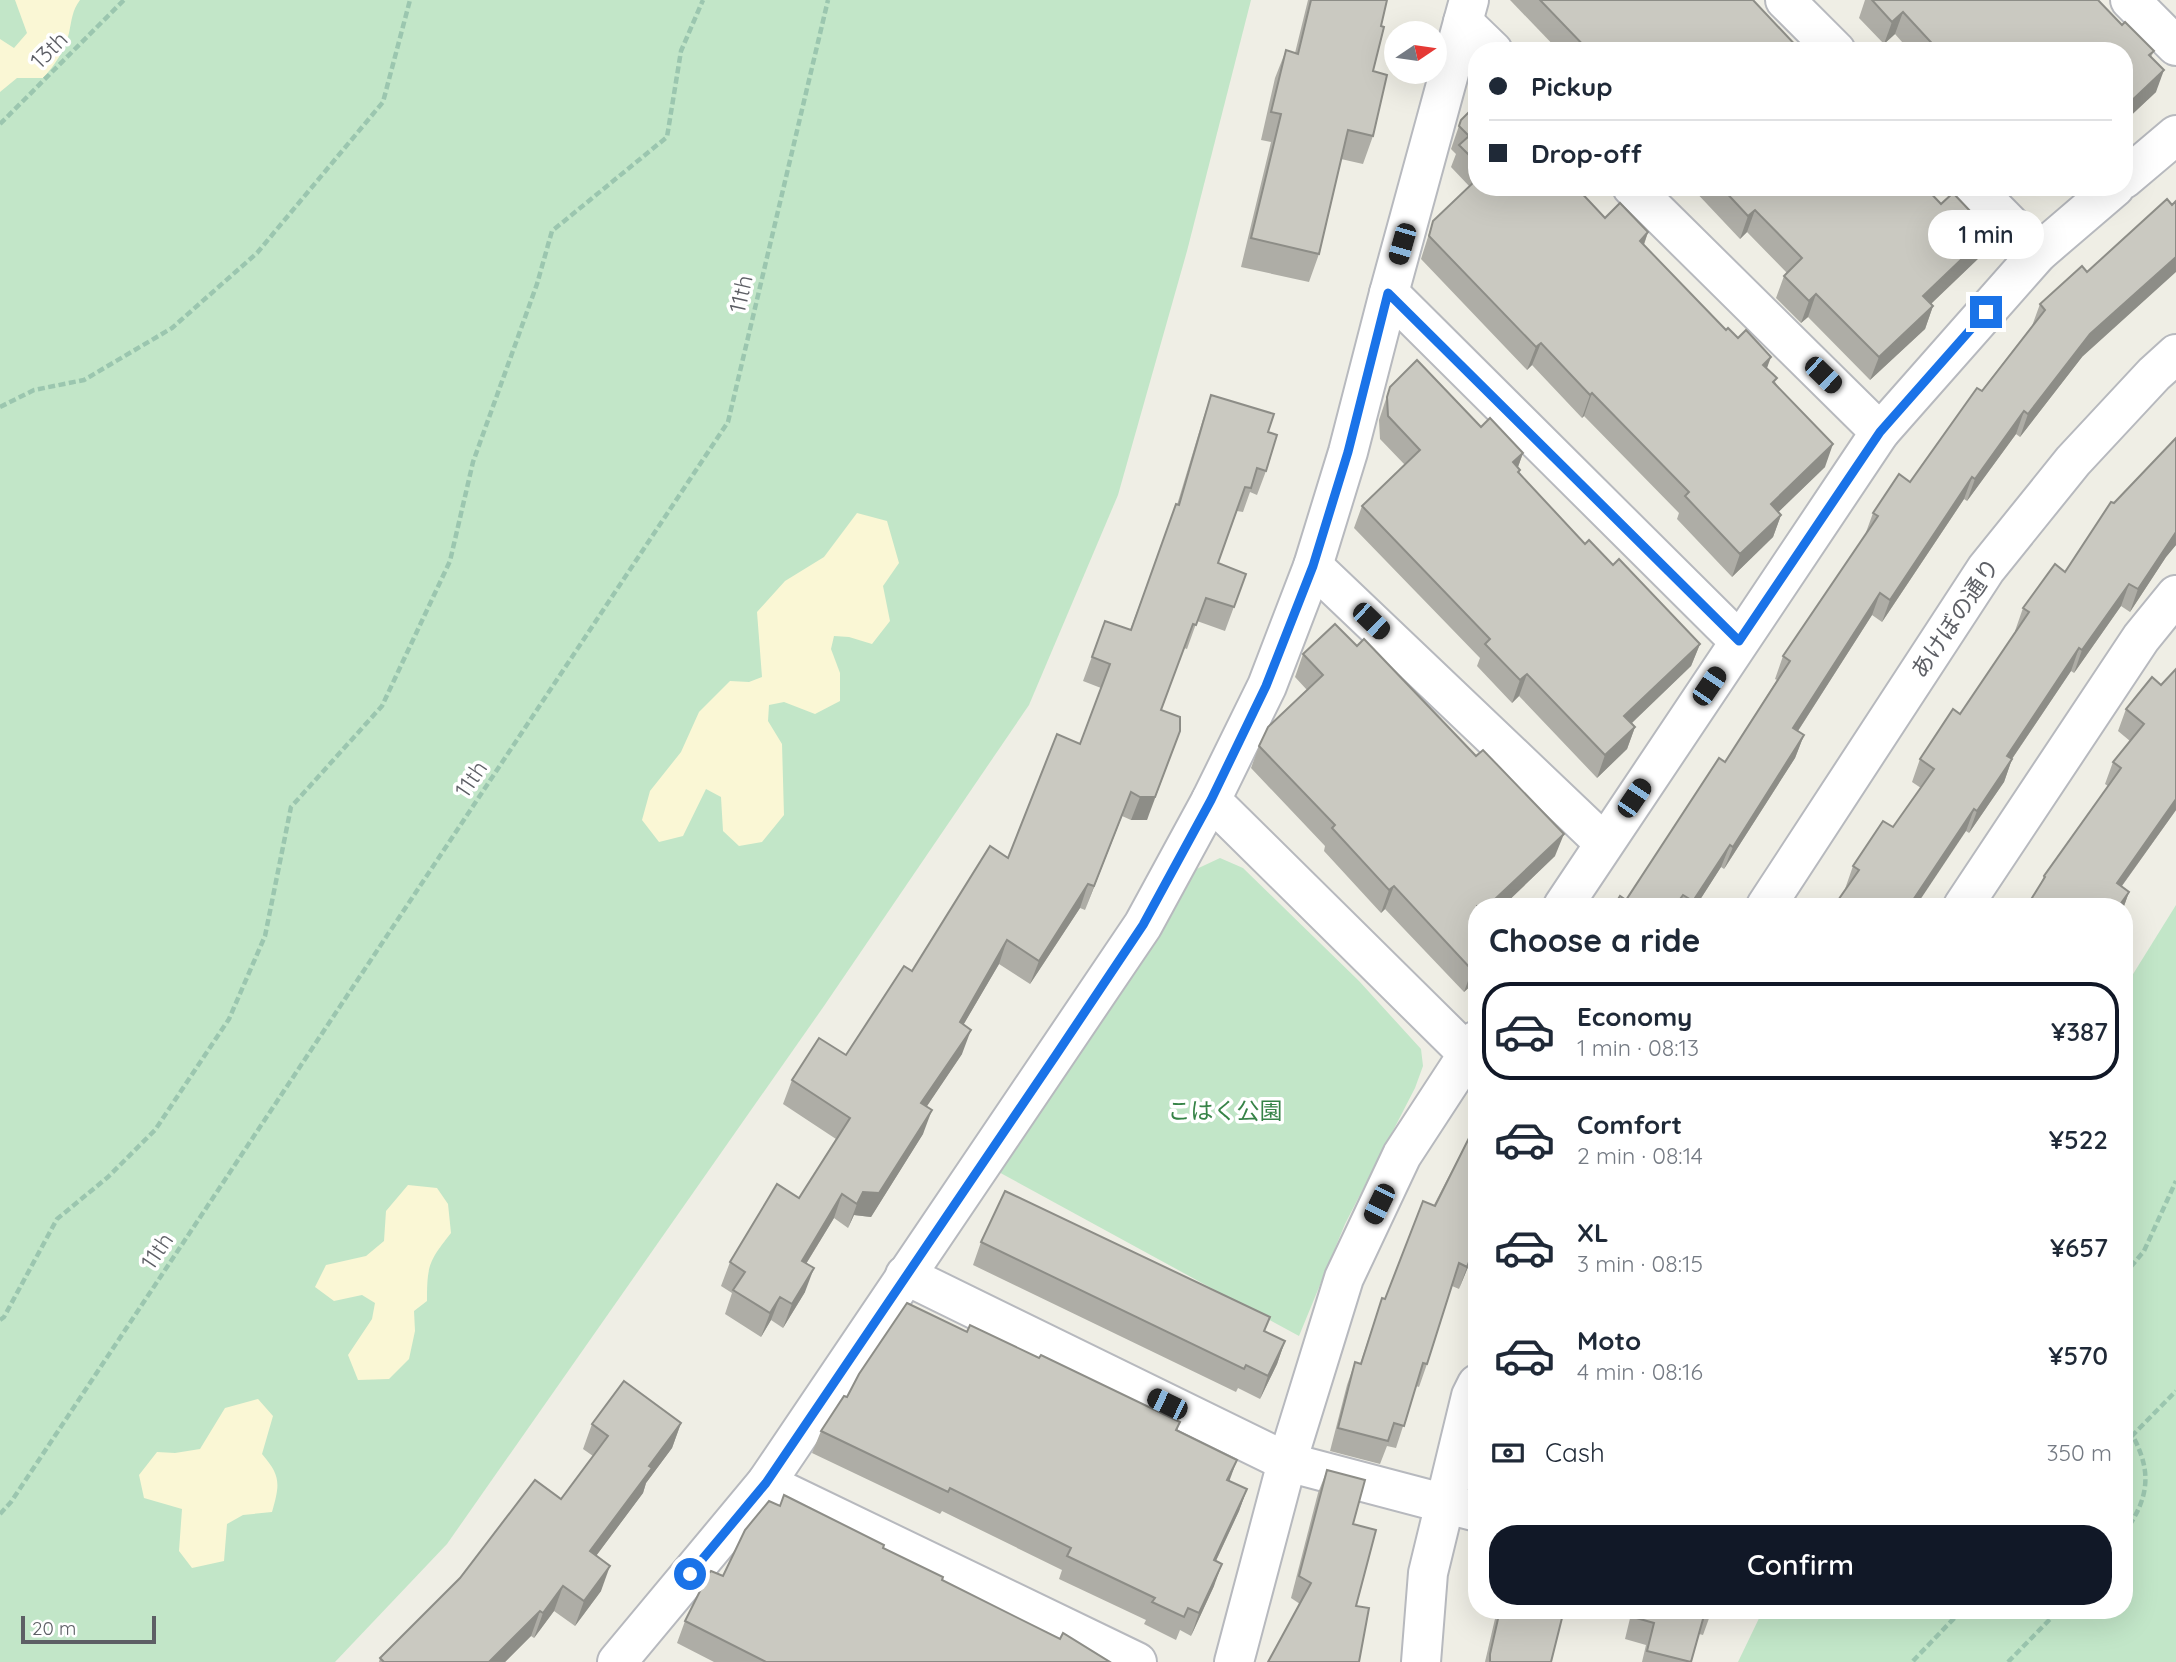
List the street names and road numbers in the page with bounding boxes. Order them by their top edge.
street label: 13th [24,25,74,75]
street label: 11th [722,272,759,316]
street label: あけぼの通り [1904,552,2005,683]
street label: 11th [448,755,493,803]
street label: 11th [134,1227,179,1275]

